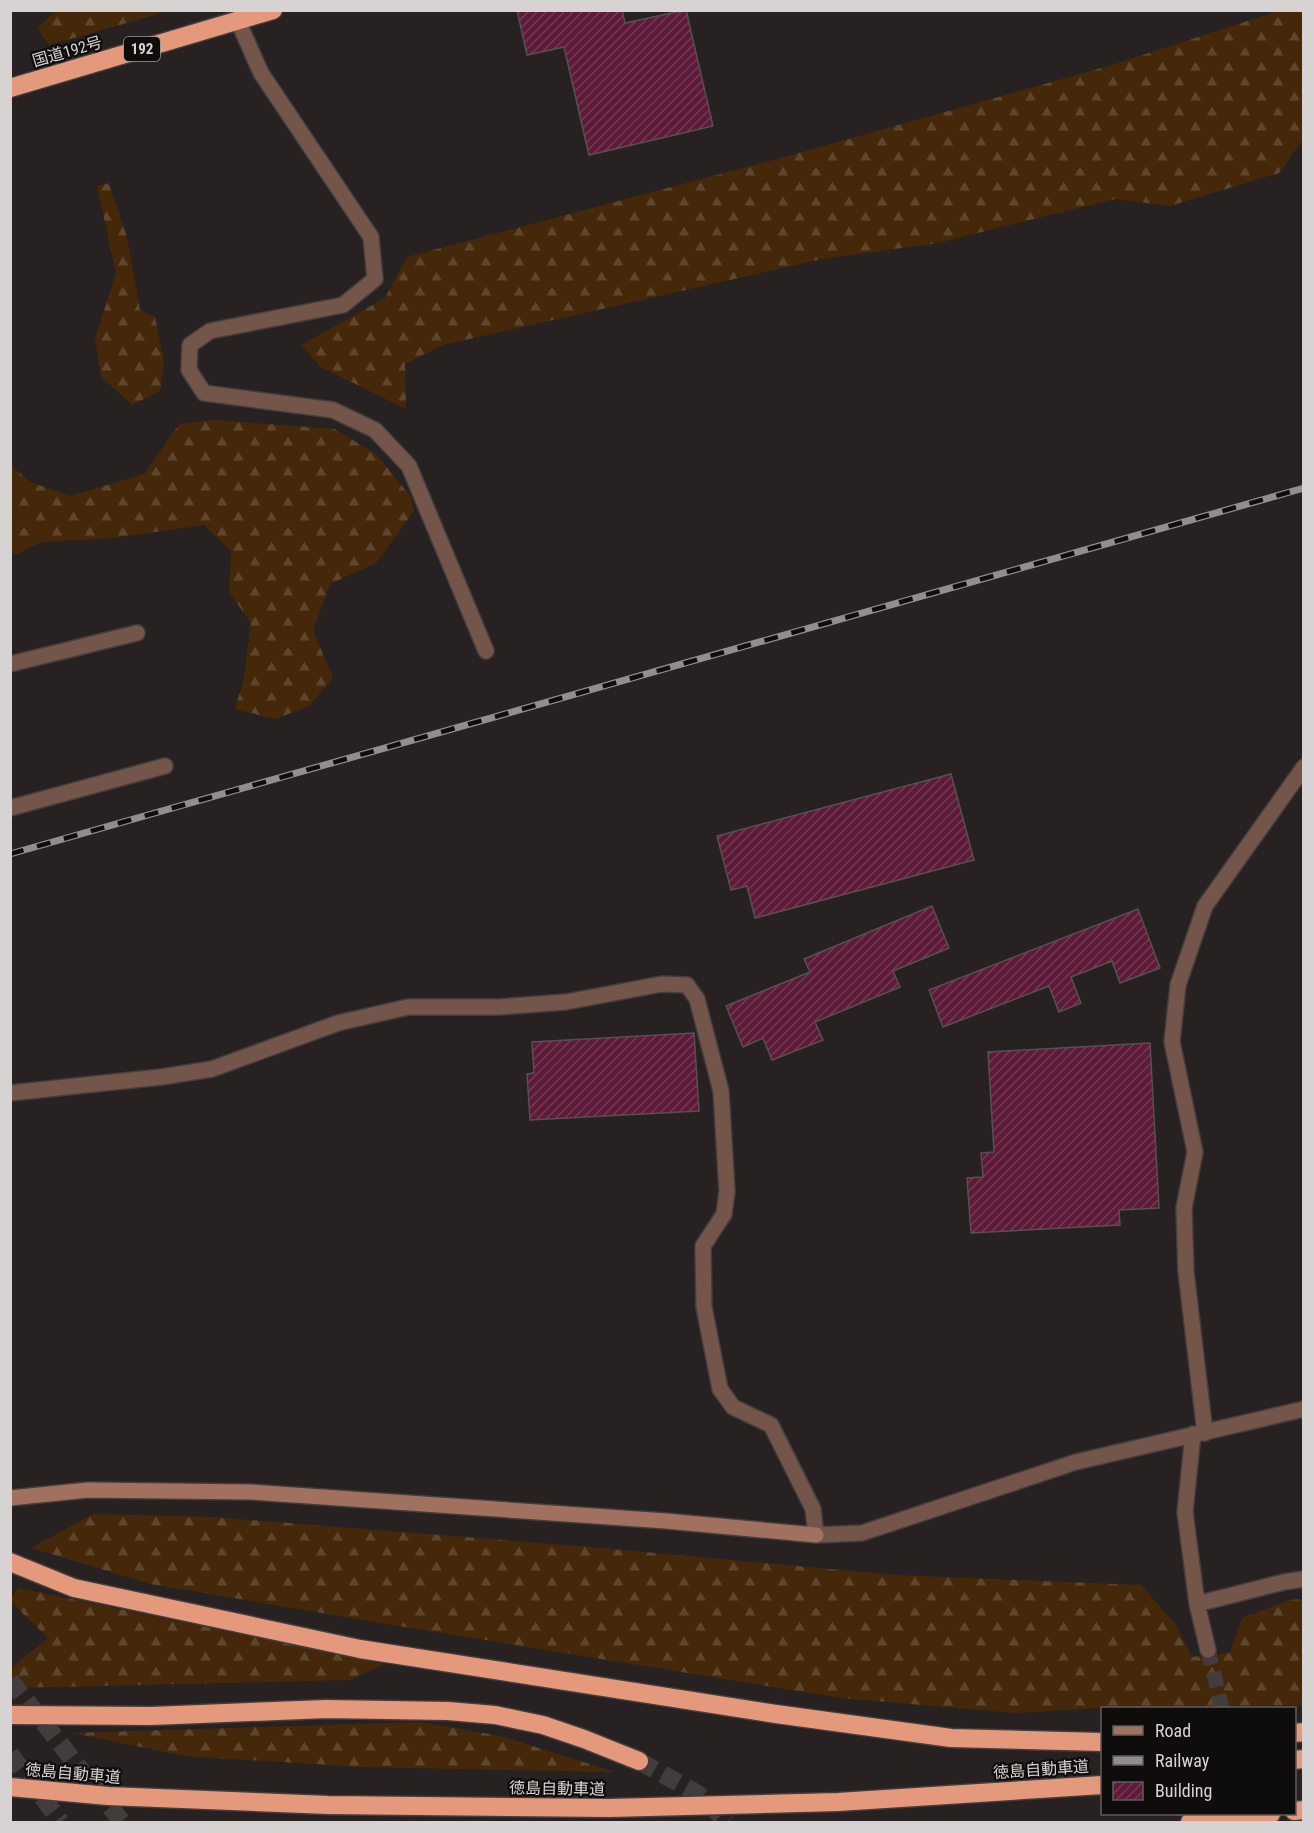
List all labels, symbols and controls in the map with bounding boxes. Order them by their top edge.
street label: 国道192号 [30,32,104,70]
road number: 192 [124,37,160,61]
legend [1101,1707,1296,1815]
text: Road [1155,1720,1191,1741]
text: Railway [1155,1750,1210,1771]
street label: 徳島自動車道 [992,1757,1090,1782]
street label: 徳島自動車道 [24,1760,122,1787]
street label: 徳島自動車道 [509,1778,605,1799]
text: Building [1155,1780,1212,1801]

